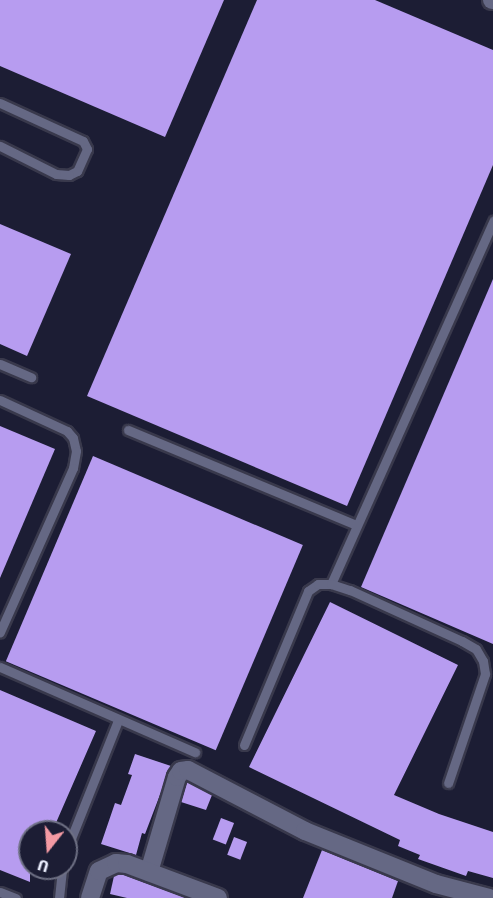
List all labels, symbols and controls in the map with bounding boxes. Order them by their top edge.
north arrow [18,820,78,880]
text: U [35,855,51,876]

